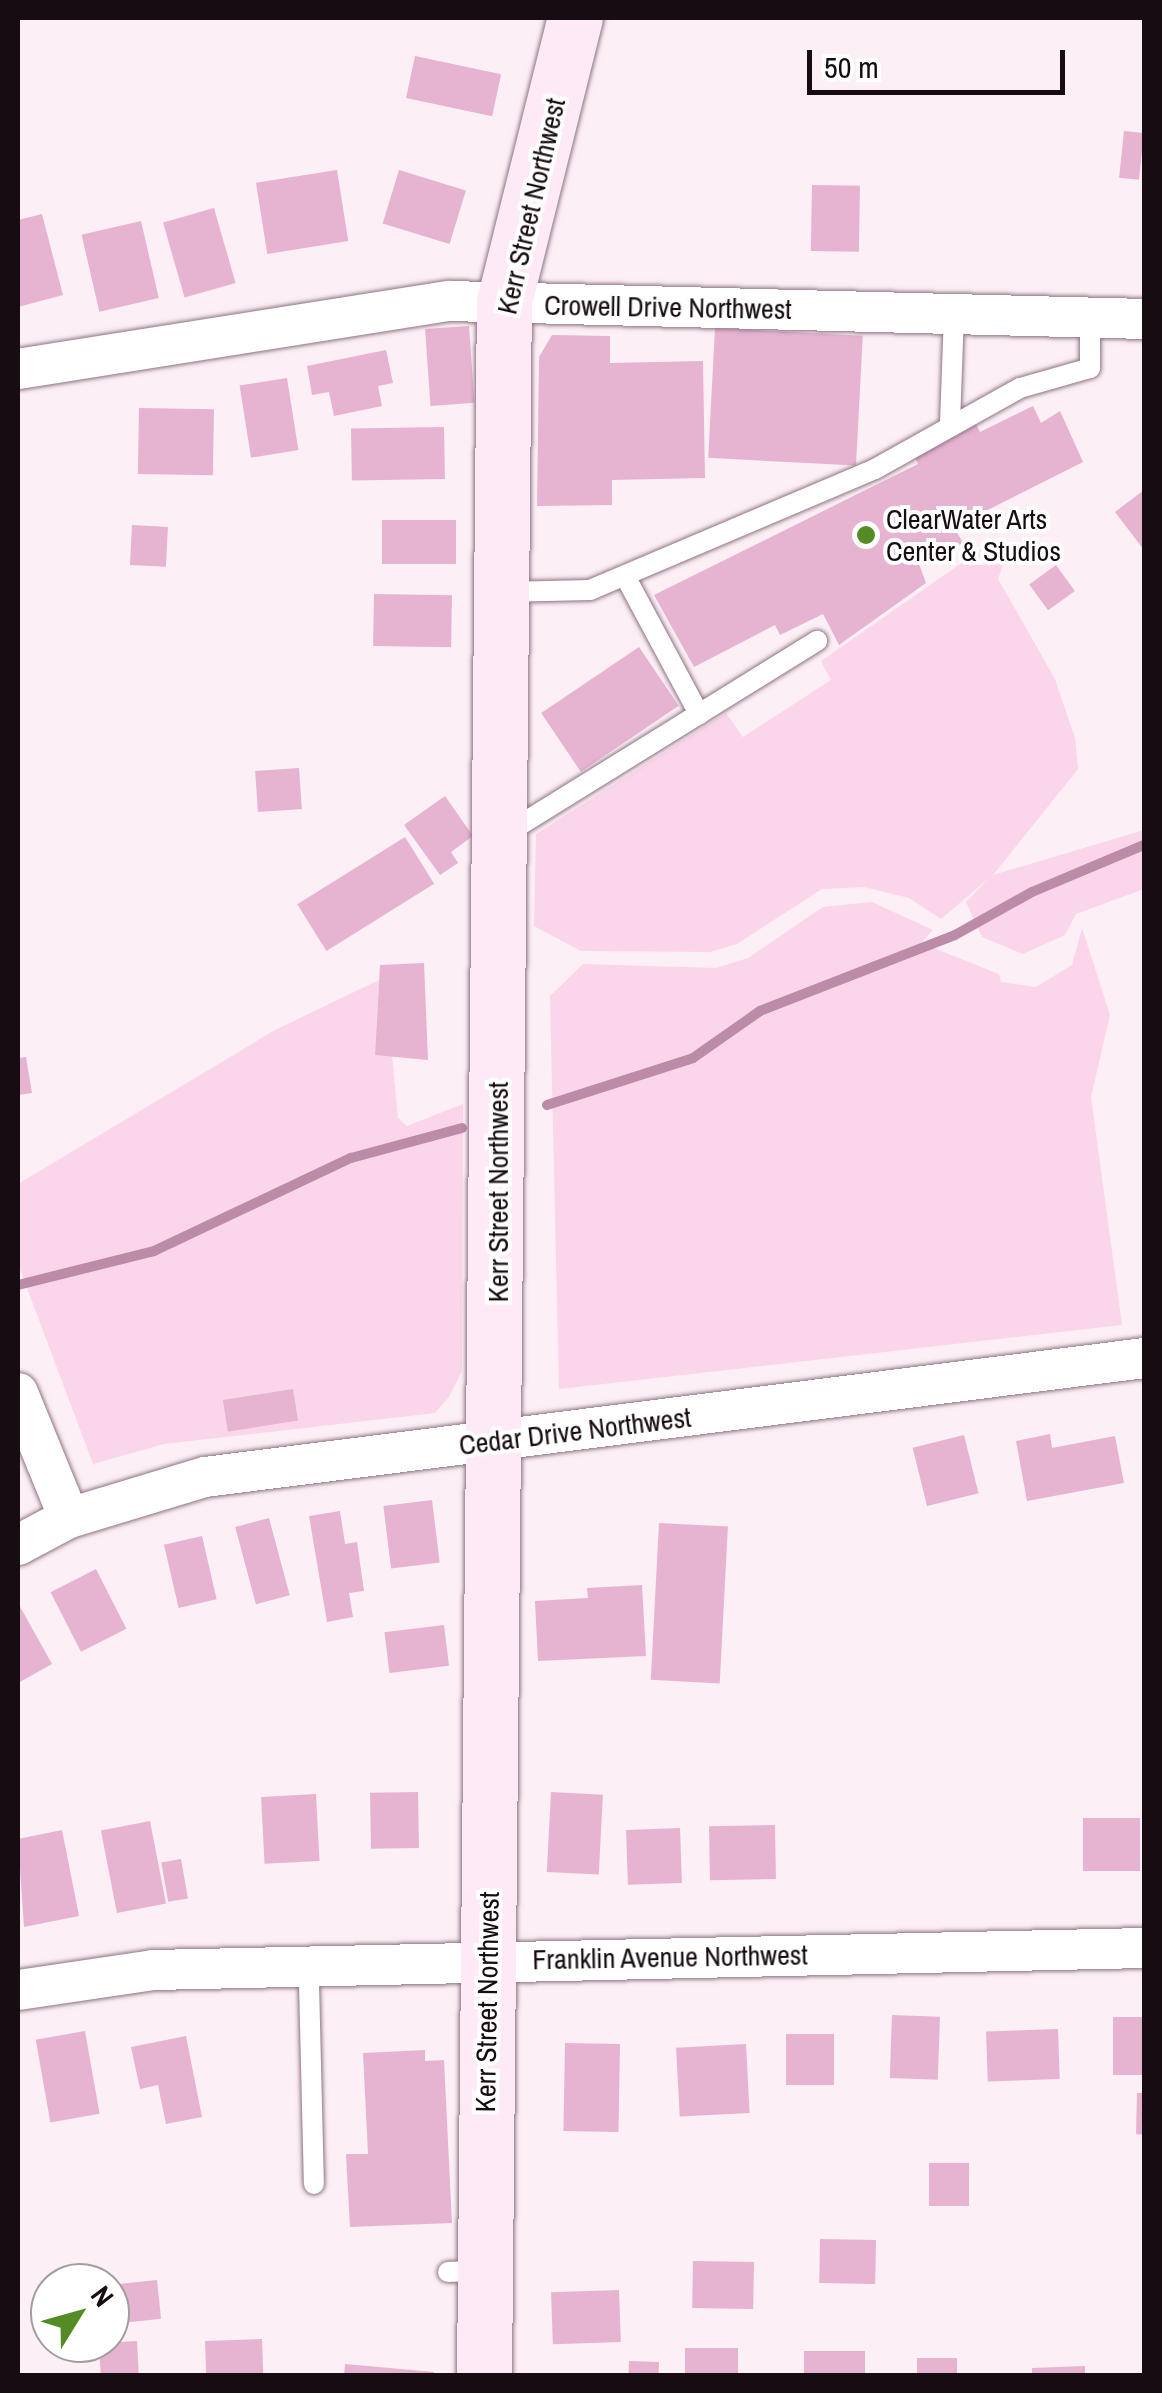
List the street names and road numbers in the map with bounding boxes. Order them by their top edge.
street label: Kerr Street Northwest [490,95,572,317]
street label: Crowell Drive Northwest [544,288,792,326]
street label: Kerr Street Northwest [481,1082,515,1302]
street label: Cedar Drive Northwest [457,1400,693,1462]
street label: Kerr Street Northwest [468,1891,506,2113]
street label: Franklin Avenue Northwest [531,1938,809,1976]

